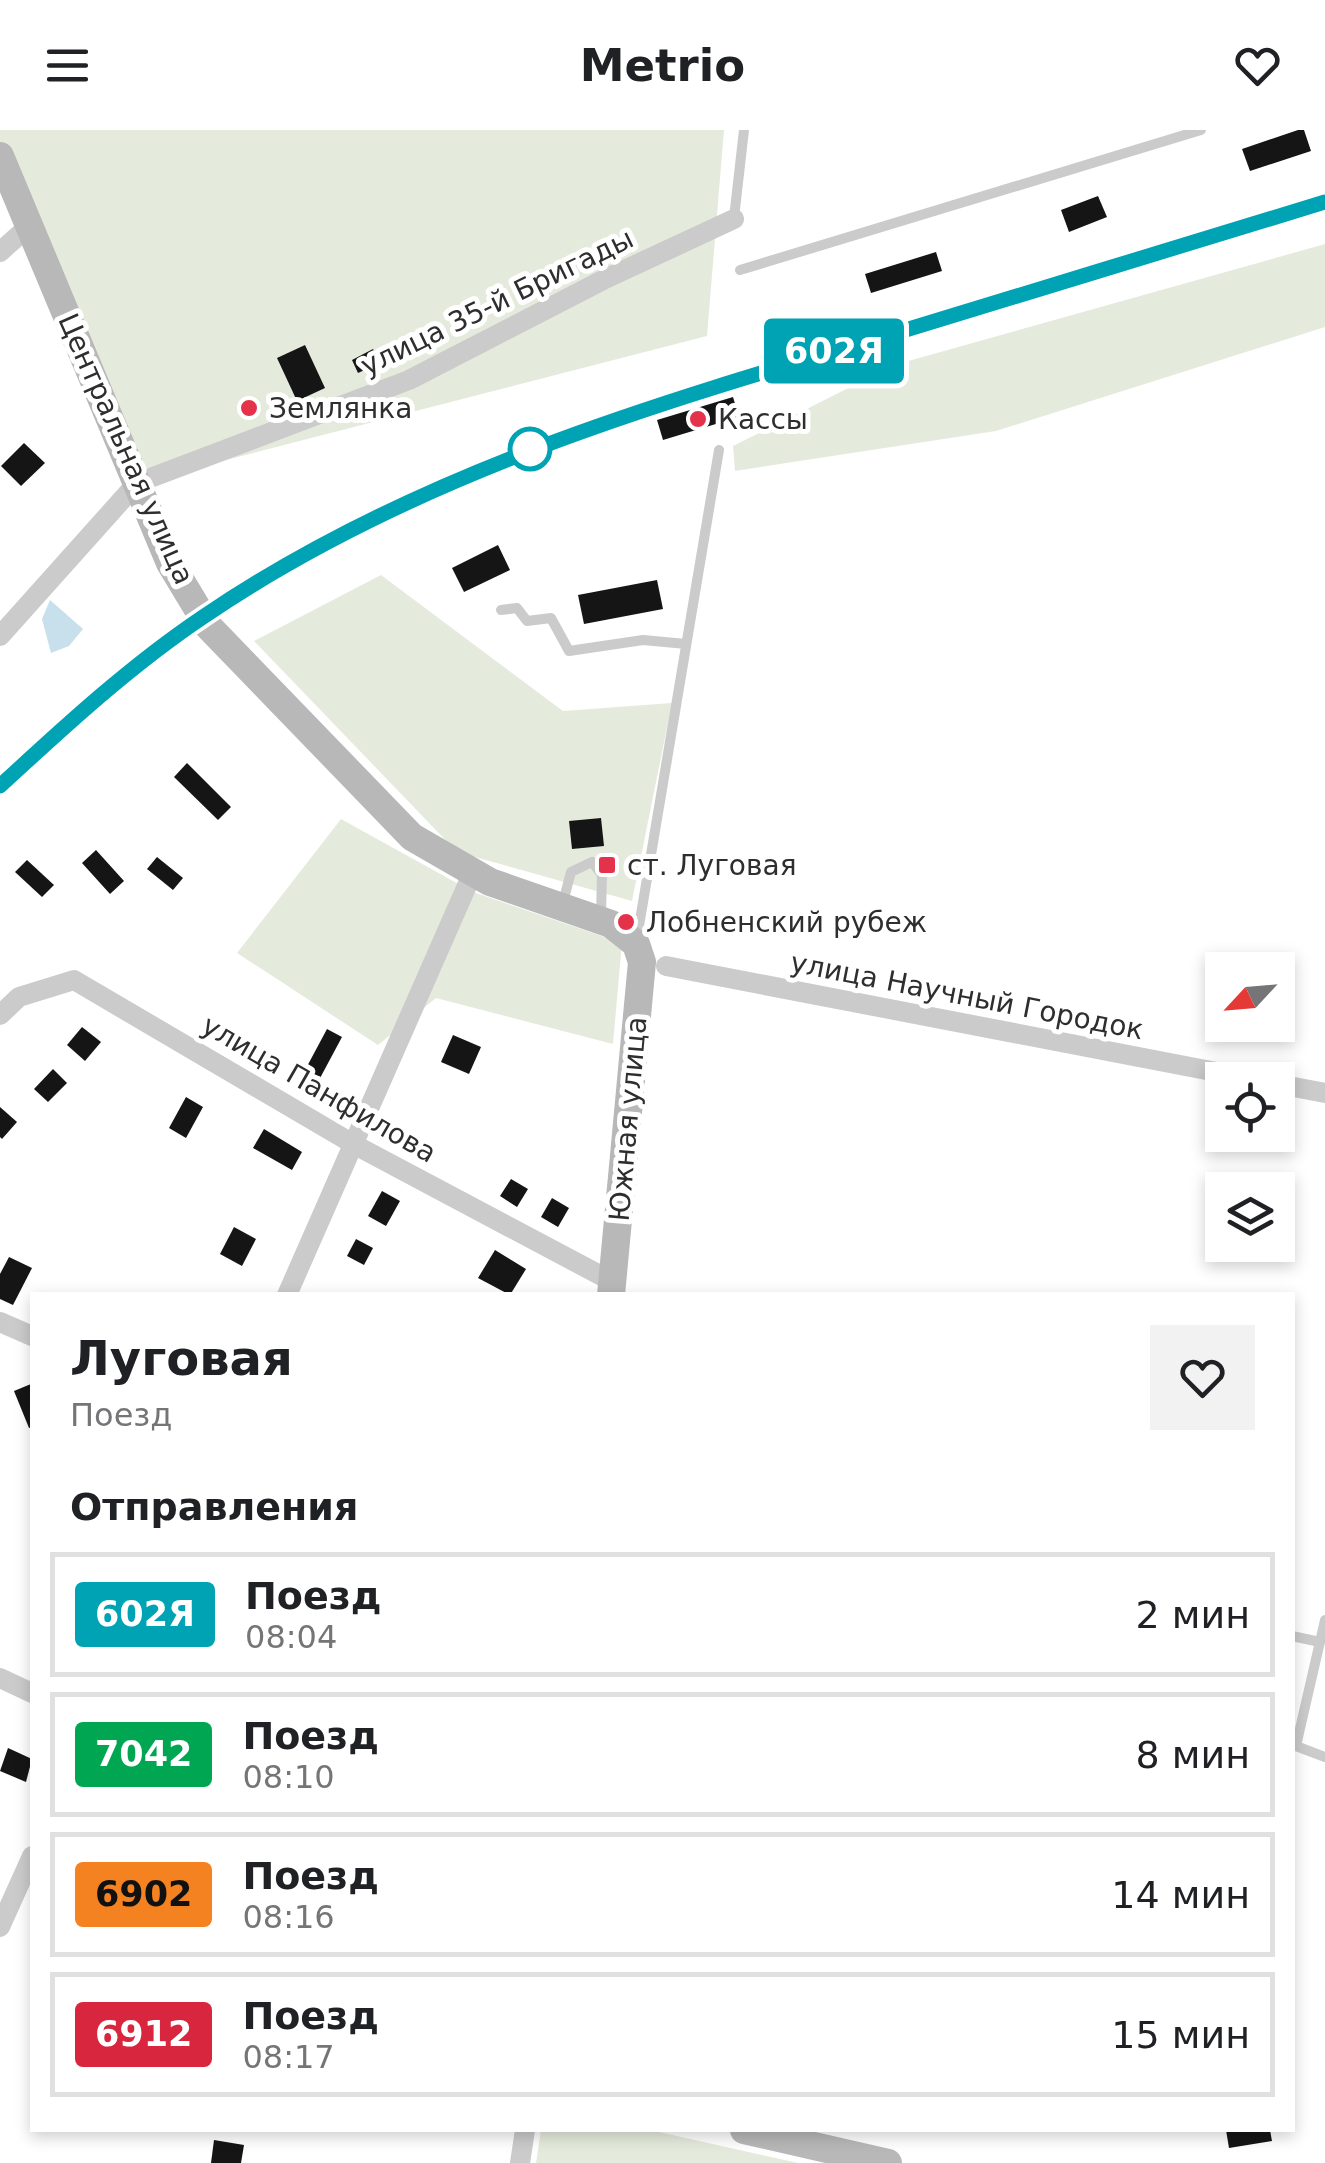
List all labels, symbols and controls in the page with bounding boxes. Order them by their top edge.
icon: menu [40,38,95,93]
icon: heart [1230,38,1285,93]
text: Metrio [580,39,745,92]
street label: улица 35-й Бригады [355,222,639,382]
street label: Центральная улица [51,308,201,590]
line badge: 602Я [764,318,904,384]
text: 602Я [784,331,884,371]
place label: Землянка [269,392,412,425]
marker: Землянка [238,397,260,419]
place label: Кассы [718,403,808,436]
marker: Кассы [687,408,709,430]
unlabelled marker [509,428,551,470]
place label: ст. Луговая [627,849,796,882]
marker: ст. Луговая [596,854,618,876]
place label: Лобненский рубеж [646,906,927,939]
marker: Лобненский рубеж [615,911,637,933]
street label: улица Научный Городок [788,946,1146,1046]
north arrow [1205,952,1295,1042]
map controls [1205,952,1295,1262]
street label: улица Панфилова [196,1008,442,1170]
street label: Южная улица [603,1015,653,1223]
button: locate [1205,1062,1295,1152]
button: layers [1205,1172,1295,1262]
button: heart [1150,1325,1255,1430]
text: Луговая [70,1330,293,1386]
text: Поезд [70,1396,172,1434]
text: Отправления [70,1485,358,1529]
text: Поезд [245,1574,381,1618]
text: 2 мин [1136,1593,1250,1637]
text: 602Я [95,1594,195,1634]
text: 08:04 [245,1618,337,1656]
text: Поезд [242,1714,379,1758]
text: 8 мин [1136,1733,1250,1777]
text: 7042 [95,1734,192,1774]
text: 08:10 [242,1758,335,1796]
text: Поезд [242,1854,379,1898]
text: 14 мин [1111,1873,1250,1917]
text: 6902 [95,1874,192,1914]
text: 08:16 [242,1898,335,1936]
text: Поезд [242,1994,379,2038]
text: 15 мин [1111,2013,1250,2057]
text: 6912 [95,2014,192,2054]
text: 08:17 [242,2038,335,2076]

